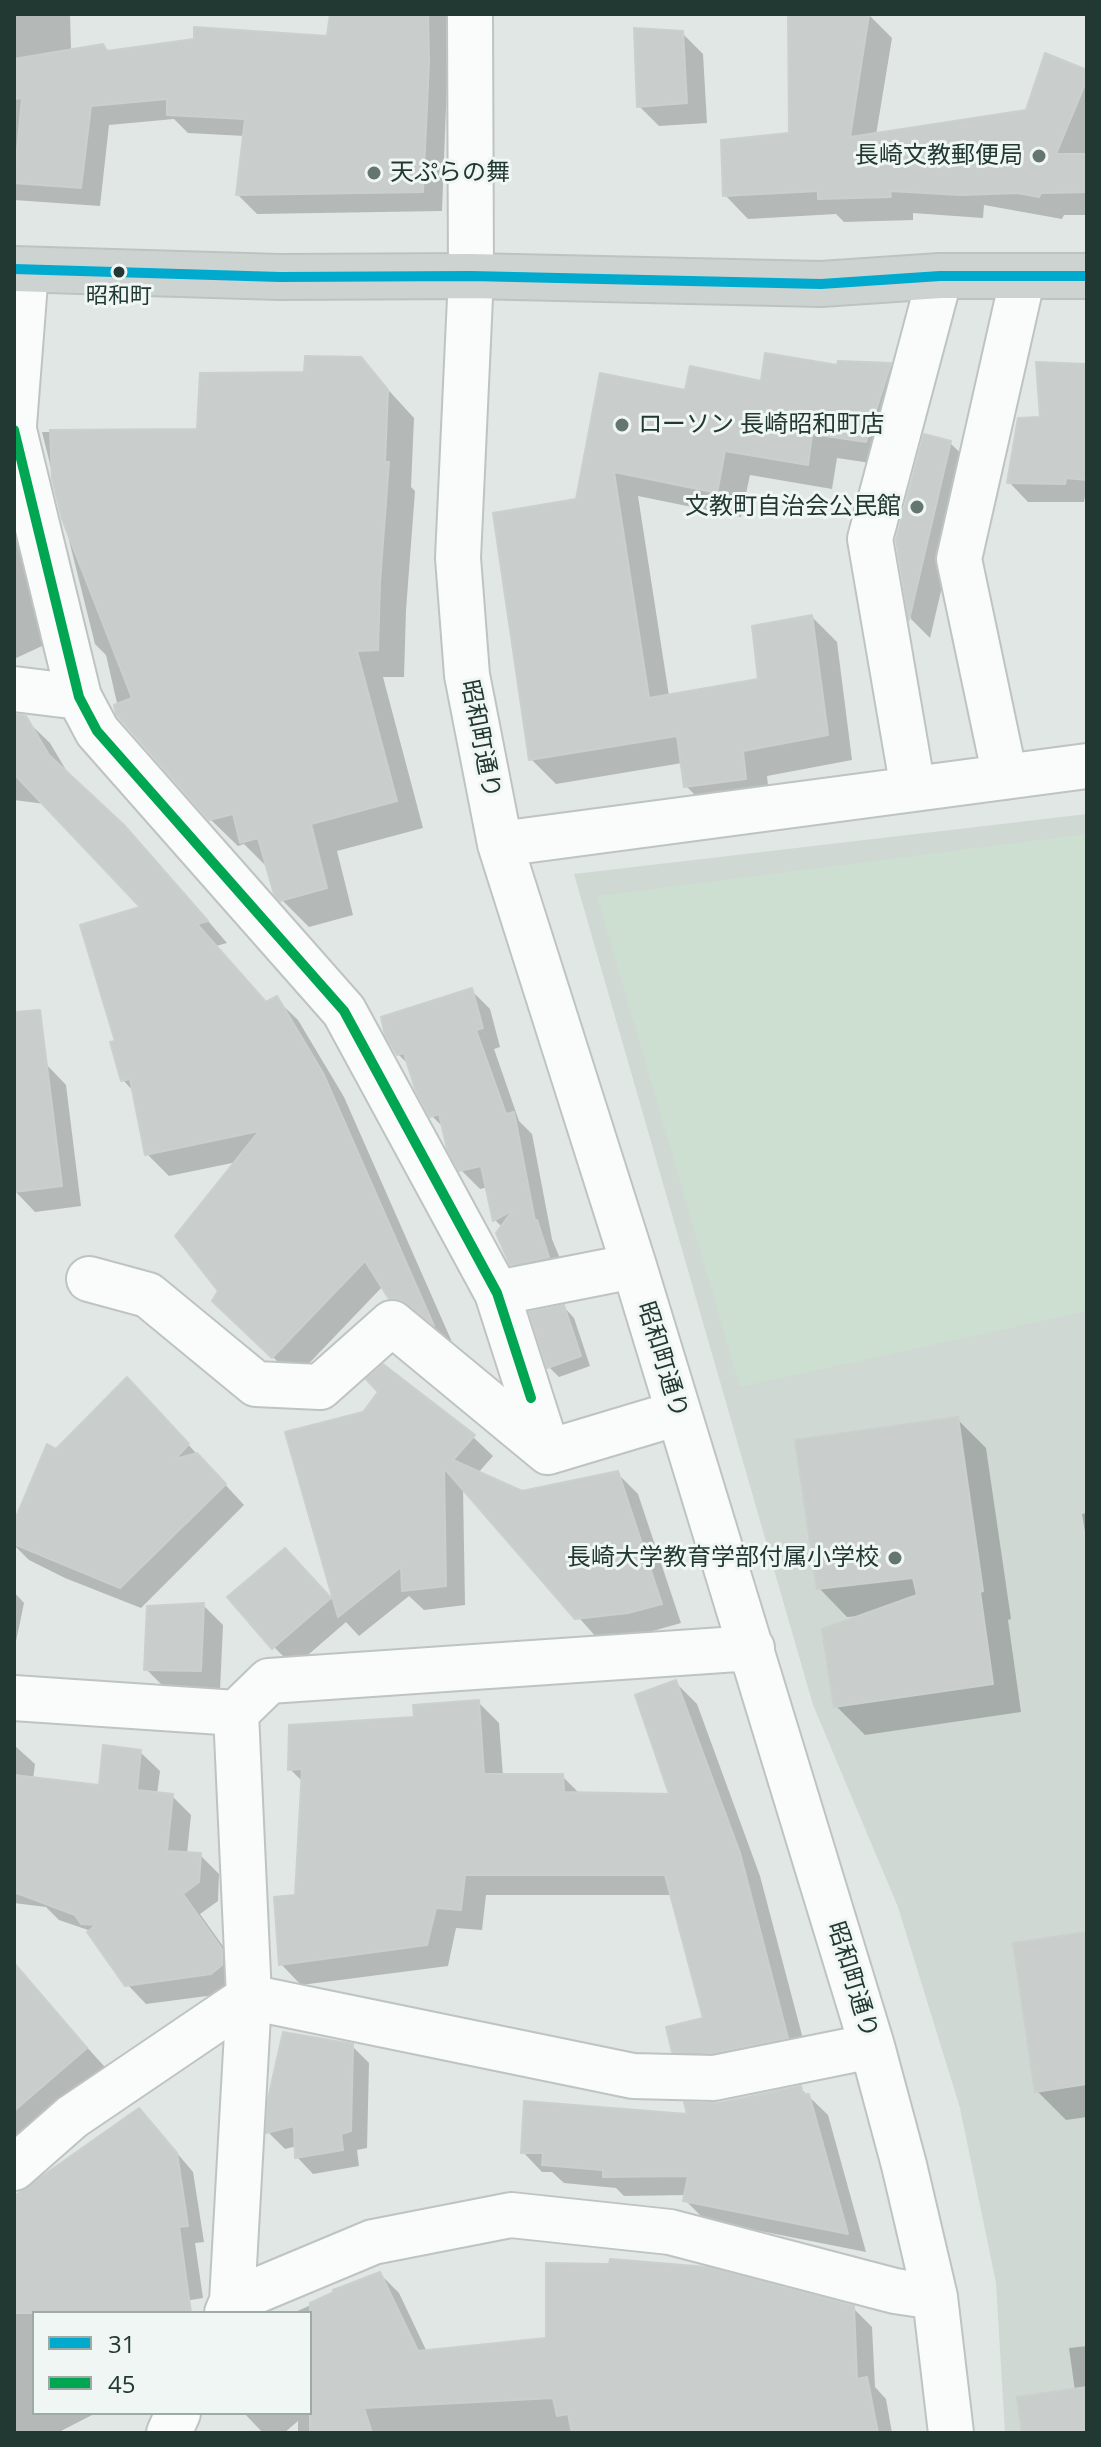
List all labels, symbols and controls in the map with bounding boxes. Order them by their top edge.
place label: 長崎文教郵便局 [855,142,1023,170]
marker: 長崎文教郵便局 [1030,147,1048,165]
place label: 天ぷらの舞 [390,159,510,187]
marker: 天ぷらの舞 [365,164,383,182]
marker: 昭和町 [111,264,127,280]
place label: 昭和町 [86,284,152,310]
place label: ローソン 長崎昭和町店 [638,411,884,439]
marker: ローソン 長崎昭和町店 [613,416,631,434]
place label: 文教町自治会公民館 [685,493,901,521]
marker: 文教町自治会公民館 [908,498,926,516]
street label: 昭和町通り [454,677,506,801]
street label: 昭和町通り [631,1298,693,1422]
place label: 長崎大学教育学部付属小学校 [567,1544,879,1572]
marker: 長崎大学教育学部付属小学校 [886,1549,904,1567]
street label: 昭和町通り [821,1918,883,2042]
legend [32,2311,312,2415]
text: 31 [108,2327,135,2360]
text: 45 [108,2367,135,2400]

